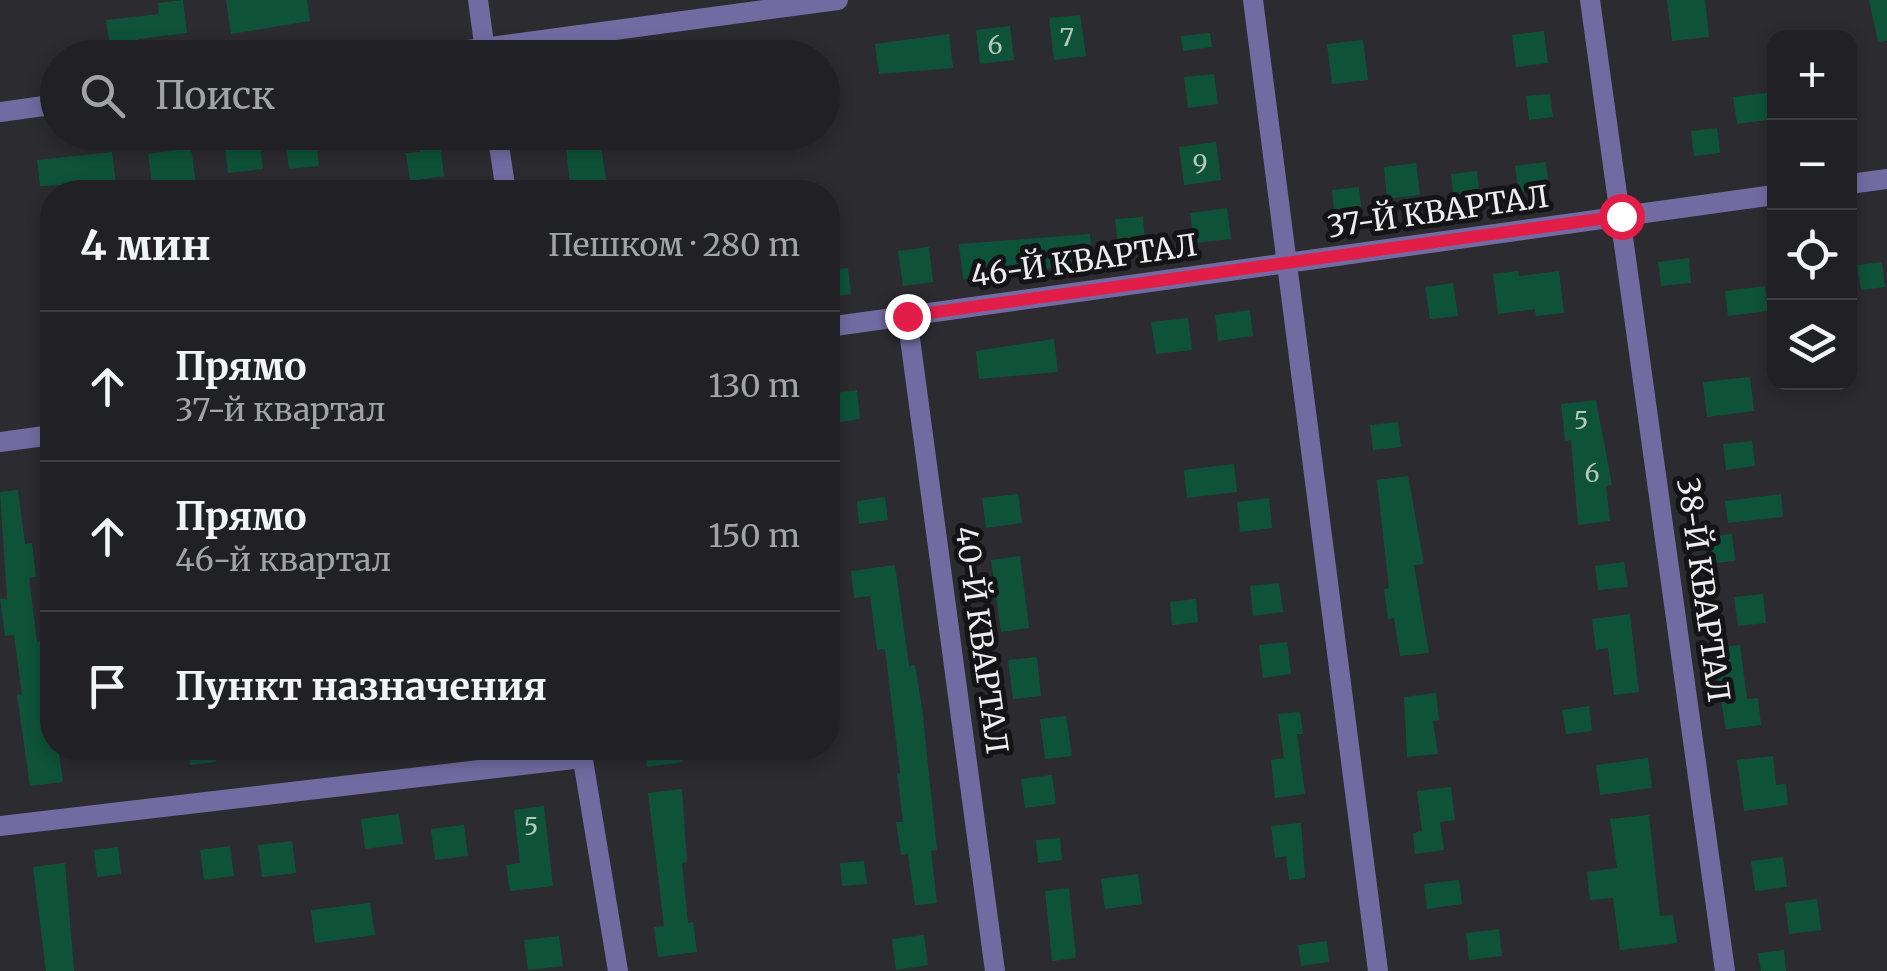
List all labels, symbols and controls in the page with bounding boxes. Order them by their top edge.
house number: 7 [1060,21,1074,53]
house number: 6 [987,29,1003,61]
map controls [1767,30,1857,390]
button: + [1767,30,1857,120]
search box [40,40,840,150]
icon: search [75,68,130,123]
text: Поиск [155,72,275,119]
button: − [1767,120,1857,210]
house number: 9 [1192,147,1208,179]
street label: 37-Й КВАРТАЛ [1325,177,1551,245]
route start [1599,194,1645,240]
button: locate [1767,210,1857,300]
text: 4 мин [80,219,211,271]
text: Пешком · 280 m [548,225,800,265]
street label: 46-Й КВАРТАЛ [968,225,1200,295]
route end [885,294,931,340]
button: layers [1767,300,1857,390]
text: Прямо [175,343,307,390]
icon: ahead [80,359,135,414]
text: 130 m [708,366,800,406]
text: 37-й квартал [175,390,386,430]
house number: 5 [1574,404,1588,436]
house number: 6 [1584,457,1600,489]
street label: 38-Й КВАРТАЛ [1669,475,1739,704]
text: Прямо [175,493,307,540]
icon: ahead [80,509,135,564]
text: 150 m [708,516,800,556]
street label: 40-Й КВАРТАЛ [947,524,1017,756]
text: 46-й квартал [175,540,391,580]
icon: arrive [80,659,135,714]
text: Пункт назначения [175,663,547,710]
house number: 5 [524,810,538,842]

